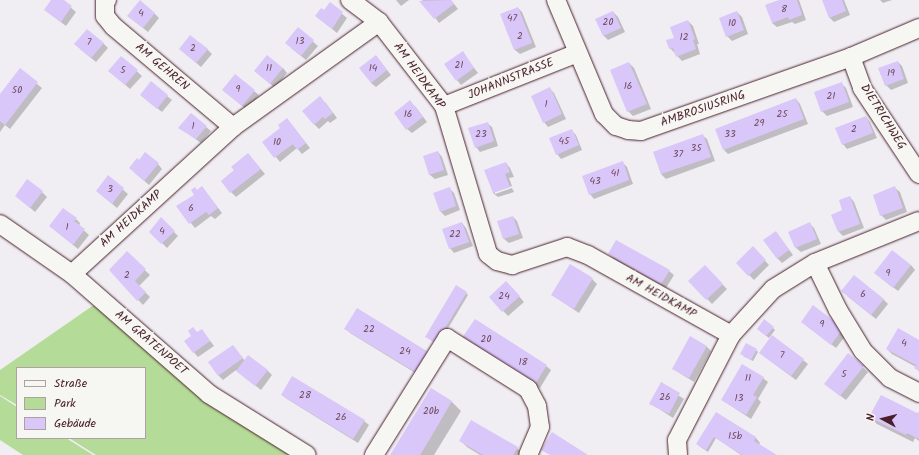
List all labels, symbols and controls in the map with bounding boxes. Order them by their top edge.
house number: 8 [781,4,787,16]
house number: 4 [138,8,144,20]
house number: 47 [507,13,517,25]
house number: 20 [603,17,613,29]
house number: 10 [728,18,736,30]
house number: 2 [517,31,523,43]
house number: 12 [680,32,688,44]
house number: 13 [296,36,304,48]
house number: 7 [87,37,91,49]
street label: AM GEHREN [132,40,192,94]
street label: AM HEIDKAMP [390,40,448,112]
house number: 2 [190,43,196,55]
street label: JOHANNSTRASSE [466,55,556,103]
house number: 21 [455,60,463,72]
house number: 11 [266,63,272,75]
house number: 14 [369,63,377,75]
house number: 5 [120,65,126,77]
house number: 19 [887,68,895,80]
house number: 16 [624,81,632,93]
street label: DIETRICHWEG [857,82,909,152]
house number: 9 [236,84,240,96]
house number: 50 [12,85,22,97]
street label: AMBROSIUSRING [659,88,747,130]
house number: 21 [827,91,835,103]
house number: 1 [544,99,548,111]
house number: 16 [404,109,412,121]
house number: 25 [776,109,788,121]
house number: 29 [754,118,764,130]
house number: 1 [191,121,195,133]
house number: 2 [851,124,857,136]
house number: 23 [475,129,487,141]
house number: 33 [724,129,736,141]
house number: 45 [559,136,569,148]
house number: 10 [273,137,281,149]
house number: 35 [690,143,702,155]
house number: 37 [673,149,683,161]
house number: 41 [611,168,619,180]
house number: 43 [589,176,601,188]
house number: 3 [107,184,113,196]
street label: AM HEIDKAMP [97,187,165,251]
house number: 6 [188,203,194,215]
house number: 1 [65,222,69,234]
house number: 4 [159,226,165,238]
house number: 22 [449,229,461,241]
house number: 9 [886,268,890,280]
house number: 2 [124,270,130,282]
street label: AM HEIDKAMP [623,271,699,321]
house number: 6 [860,289,866,301]
house number: 24 [498,291,510,303]
street label: AM GRATENPOET [112,307,190,379]
house number: 9 [820,319,824,331]
house number: 22 [363,324,375,336]
house number: 20 [481,334,491,346]
house number: 4 [901,338,907,350]
house number: 24 [399,346,411,358]
house number: 7 [780,350,784,362]
house number: 18 [518,357,528,369]
legend [16,367,146,439]
house number: 5 [841,369,847,381]
house number: 11 [745,373,751,385]
text: Straße [54,374,87,393]
house number: 28 [299,390,311,402]
house number: 26 [659,392,671,404]
house number: 13 [735,393,743,405]
text: Park [54,394,76,413]
north arrow [863,399,903,439]
house number: 20b [423,406,439,418]
house number: 26 [335,412,347,424]
text: N [862,413,880,422]
text: Gebäude [54,414,96,433]
house number: 15b [728,431,742,443]

